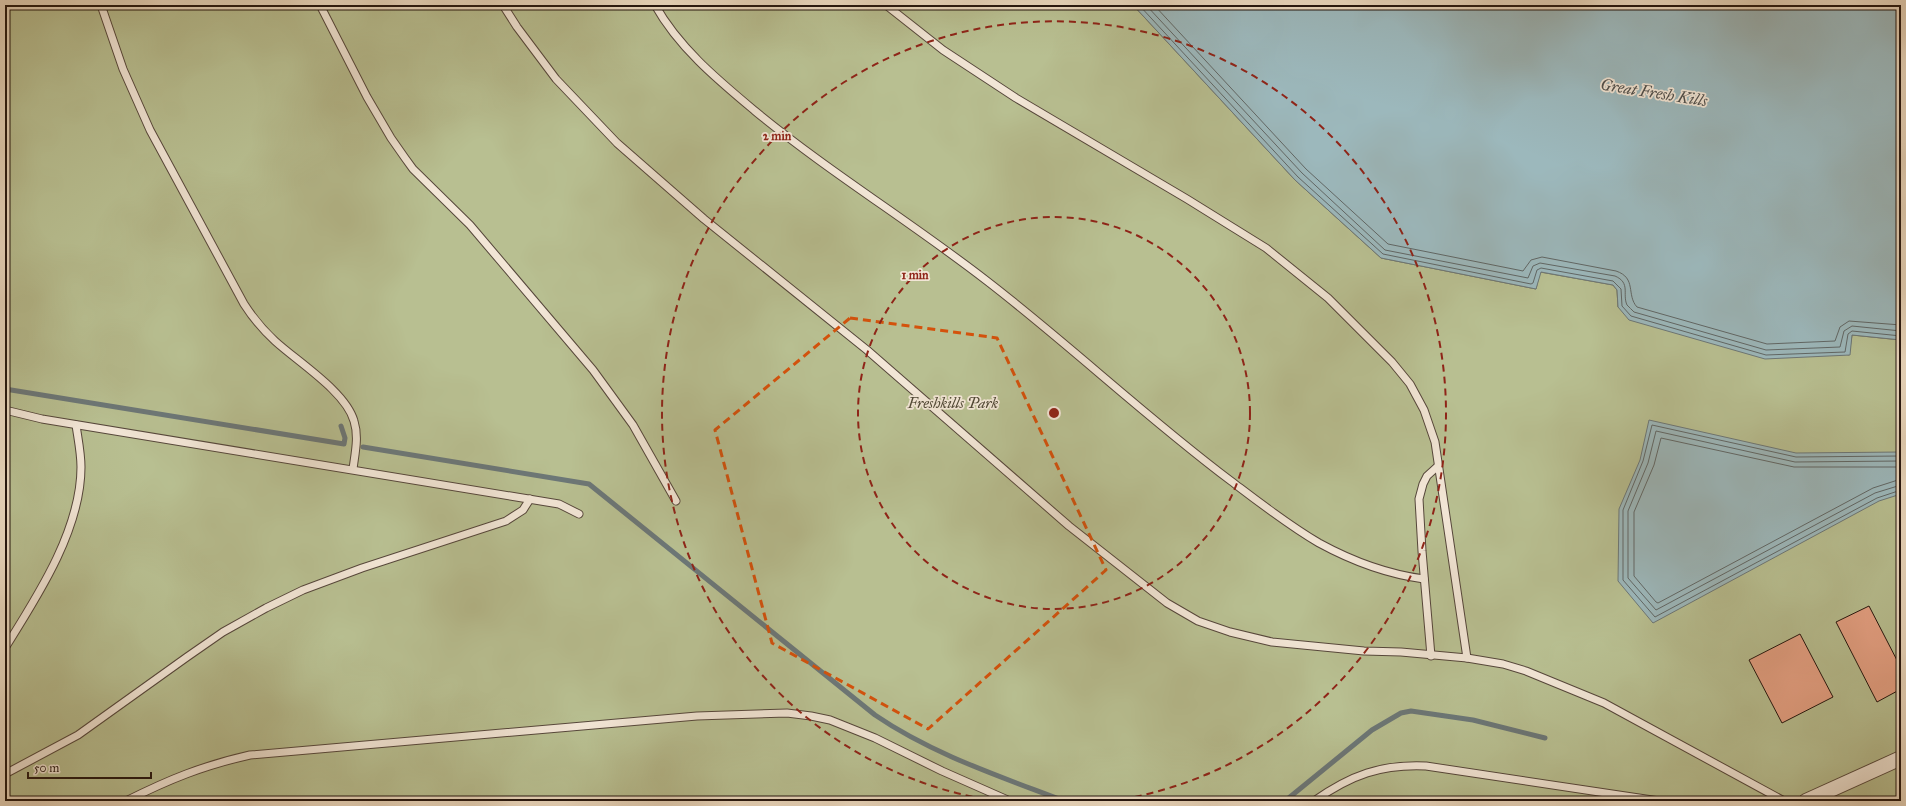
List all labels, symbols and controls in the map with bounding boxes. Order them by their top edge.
water label: Great Fresh Kills [1599,75,1709,110]
text: 2 min [763,129,792,143]
text: 1 min [901,268,929,282]
park label: Freshkills Park [907,394,999,412]
centre of rings [1047,406,1061,420]
scale bar [28,754,151,780]
text: 50 m [34,761,59,775]

